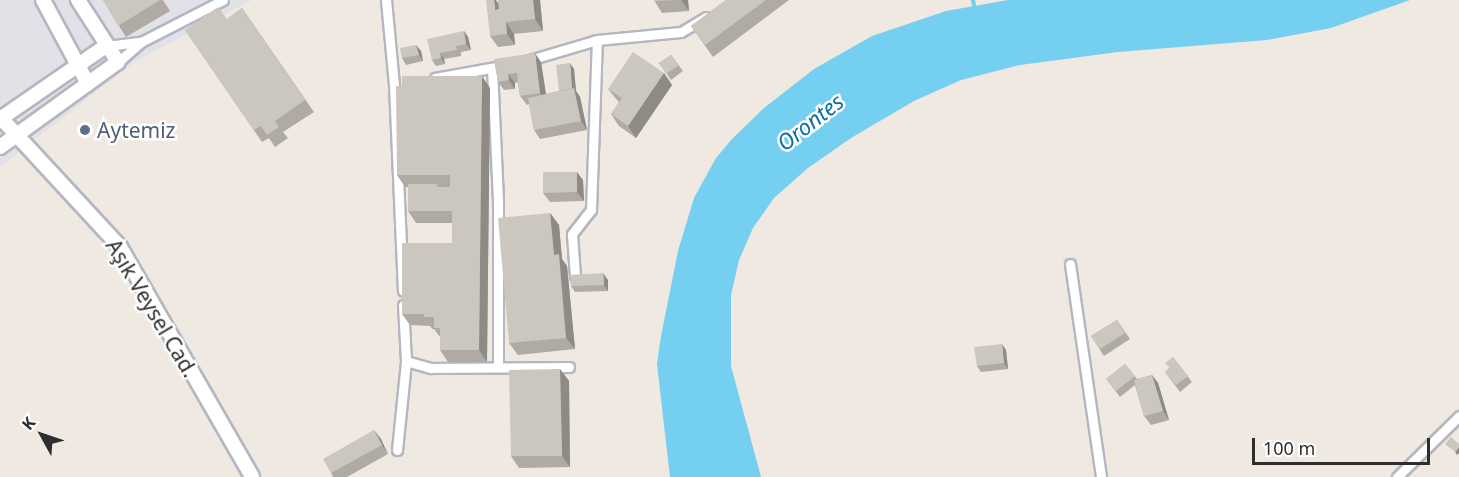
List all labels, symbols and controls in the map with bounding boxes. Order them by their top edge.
water label: Orontes [772,88,848,156]
place label: Aytemiz [97,117,175,143]
marker: Aytemiz [78,123,92,137]
street label: Aşık Veysel Cad. [101,235,203,381]
north arrow [12,405,72,465]
text: K [16,412,40,435]
scale bar [1255,426,1434,464]
text: 100 m [1263,436,1315,460]

